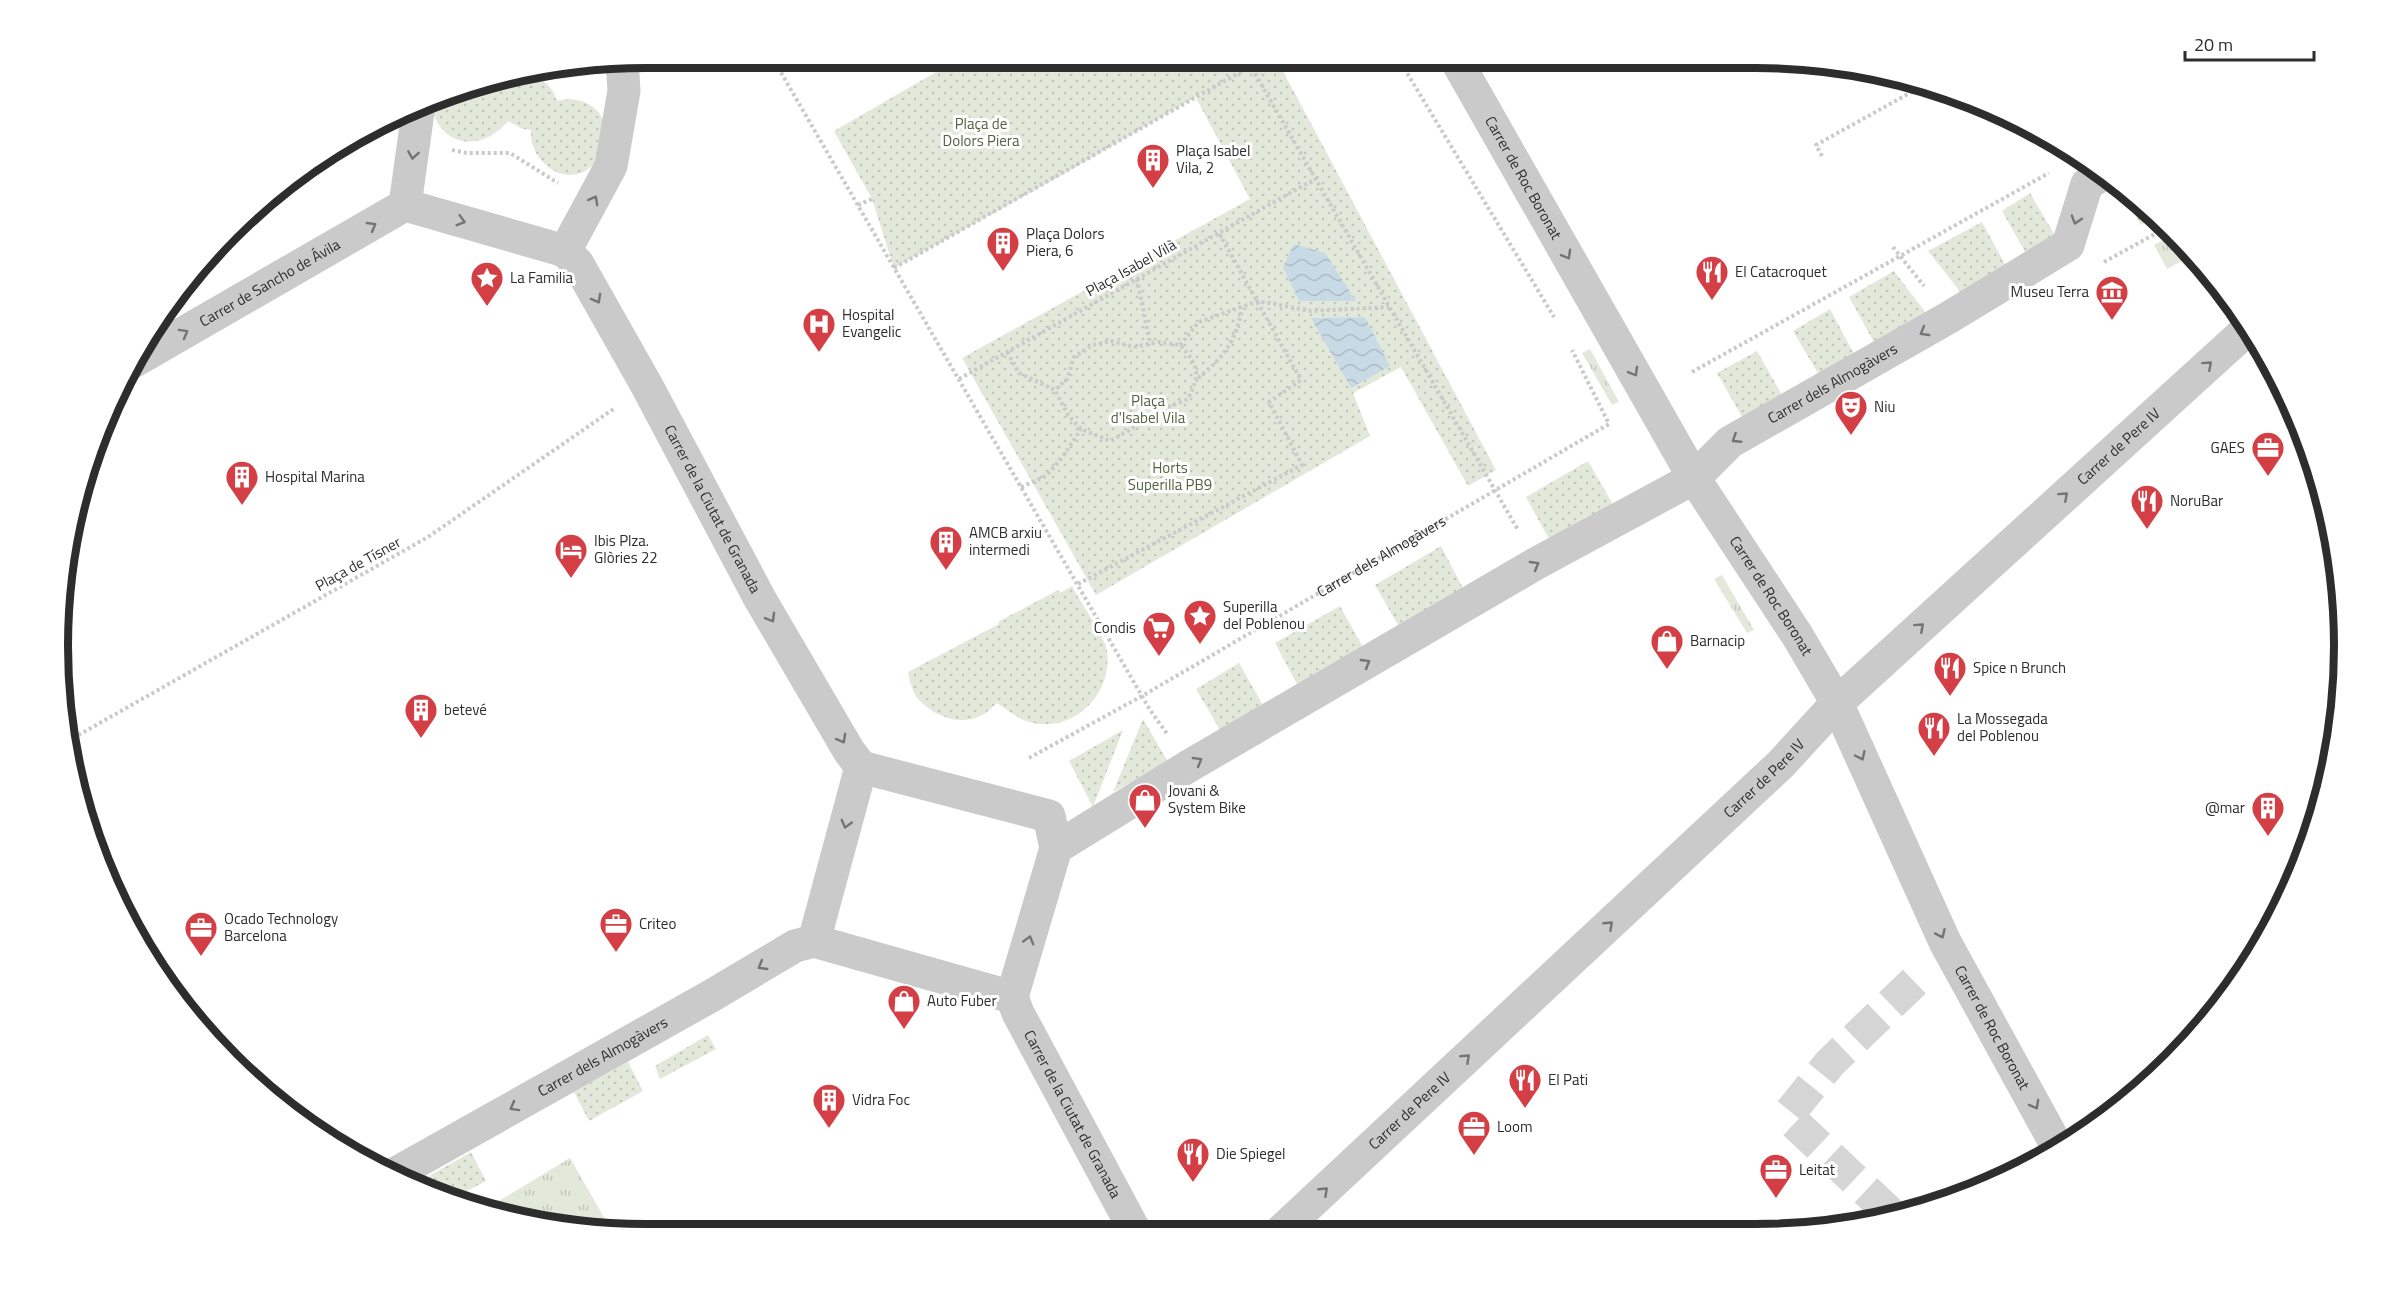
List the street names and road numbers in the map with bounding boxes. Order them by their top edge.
street label: Carrer de Roc Boronat [1479,112,1568,244]
street label: Carrer de Sancho de Ávila [195,233,345,332]
street label: Plaça Isabel Vilà [1081,233,1181,302]
street label: Carrer dels Almogàvers [1763,337,1902,429]
street label: Carrer de Pere IV [2072,402,2165,490]
street label: Carrer de la Ciutat de Granada [659,421,767,598]
street label: Carrer dels Almogàvers [1312,509,1450,603]
street label: Plaça de Tísner [311,530,405,597]
street label: Carrer de Roc Boronat [1724,531,1819,660]
street label: Carrer de Pere IV [1718,733,1810,823]
street label: Carrer de Roc Boronat [1949,961,2036,1095]
street label: Carrer dels Almogàvers [533,1011,672,1102]
street label: Carrer de la Ciutat de Granada [1018,1026,1128,1203]
street label: Carrer de Pere IV [1363,1066,1456,1155]

